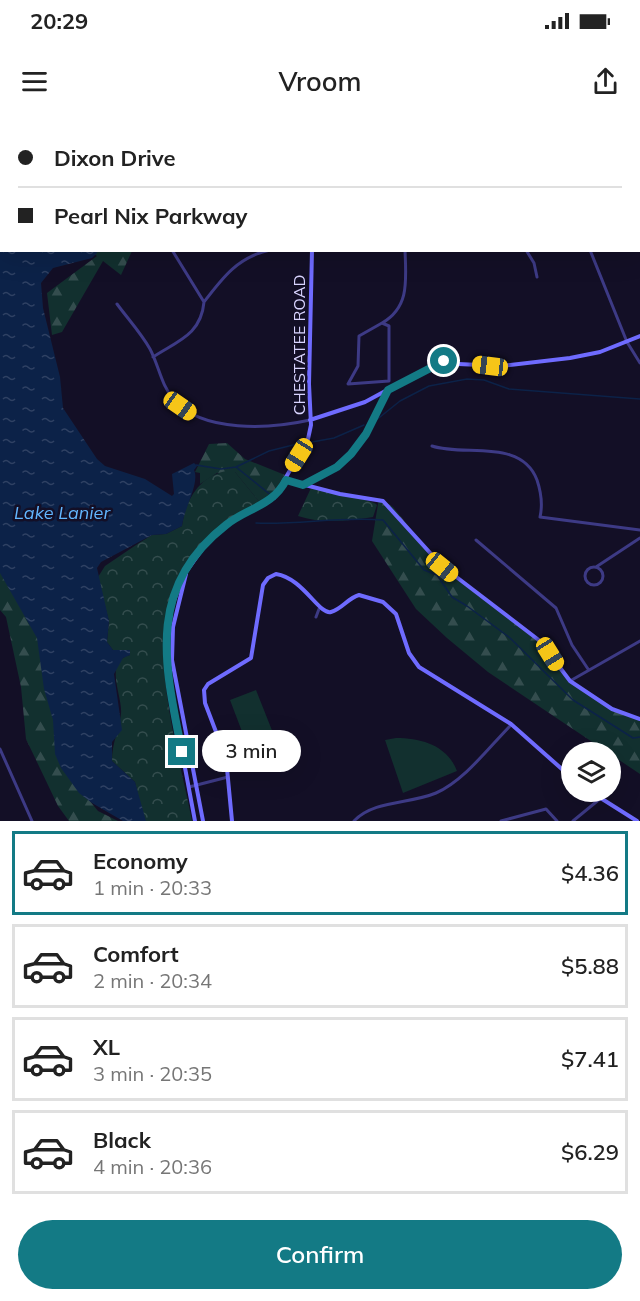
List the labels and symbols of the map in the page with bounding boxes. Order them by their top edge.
street label: CHESTATEE ROAD [289,275,309,415]
route start [430,347,457,374]
car [471,355,509,377]
car [160,388,200,424]
car [282,435,316,475]
water label: Lake Lanier [14,501,111,524]
car [422,549,462,585]
car [533,634,567,674]
callout: 3 min [203,731,302,773]
route end [168,738,195,765]

